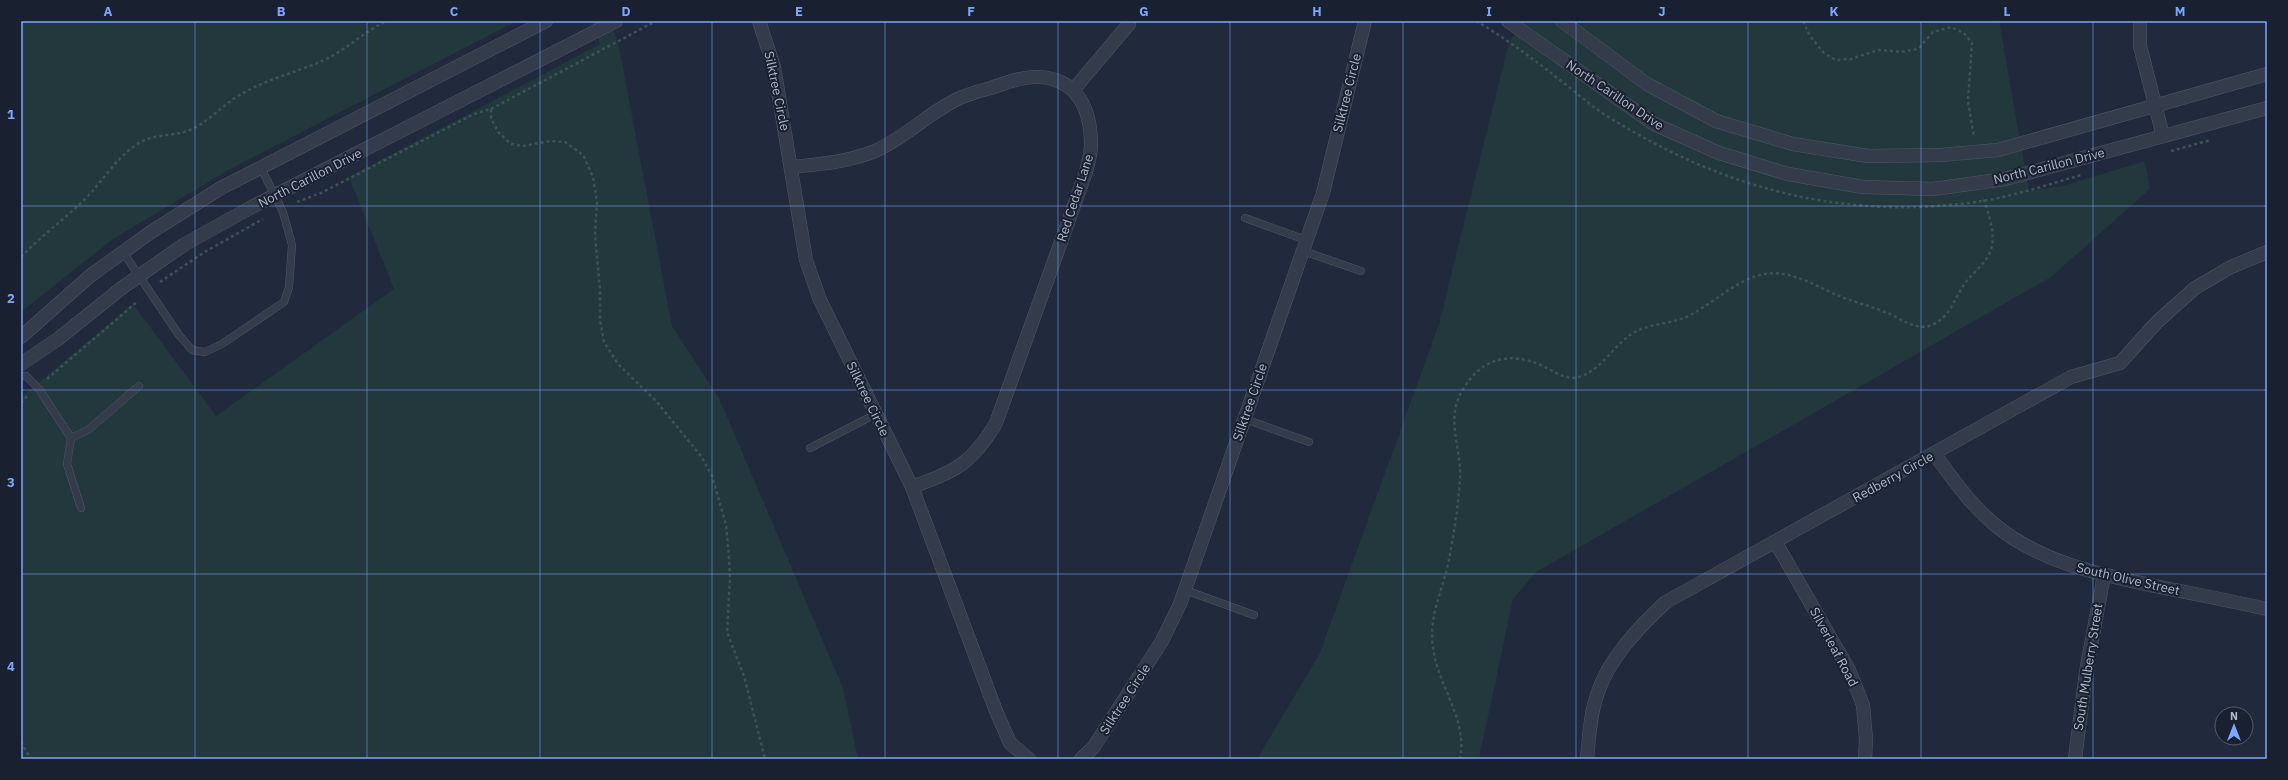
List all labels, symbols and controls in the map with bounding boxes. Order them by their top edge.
text: A [104,3,113,20]
text: B [277,3,286,20]
text: C [450,3,459,20]
text: D [621,3,631,20]
text: E [795,3,803,20]
text: F [967,3,975,20]
text: G [1139,3,1149,20]
text: H [1312,3,1322,20]
text: I [1486,3,1492,20]
text: J [1658,3,1666,20]
text: K [1829,3,1839,20]
text: L [2004,3,2011,20]
text: M [2175,3,2185,20]
street label: Silktree Circle [760,50,794,132]
street label: Silktree Circle [1329,52,1365,134]
street label: North Carillon Drive [1563,56,1667,134]
text: 1 [7,106,15,123]
street label: North Carillon Drive [255,144,365,212]
street label: North Carillon Drive [1992,144,2106,188]
street label: Red Cedar Lane [1053,152,1097,244]
text: 2 [7,290,15,307]
street label: Silktree Circle [843,359,893,439]
street label: Silktree Circle [1229,361,1271,443]
street label: Redberry Circle [1850,448,1936,506]
text: 3 [7,474,15,491]
street label: South Olive Street [2075,559,2181,599]
street label: South Mulberry Street [2070,602,2106,732]
street label: Silverleaf Road [1806,605,1862,689]
text: 4 [7,658,15,675]
street label: Silktree Circle [1096,660,1154,738]
north arrow [2214,706,2254,746]
text: N [2230,709,2238,723]

